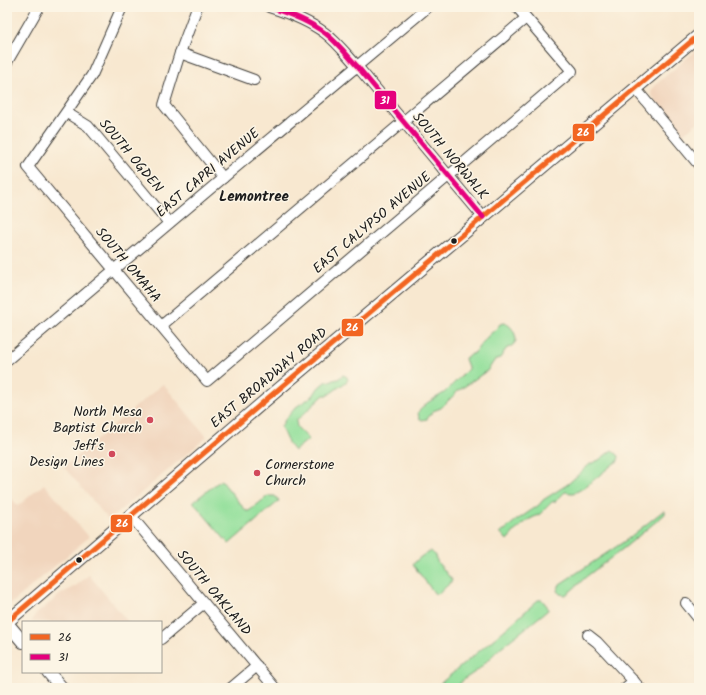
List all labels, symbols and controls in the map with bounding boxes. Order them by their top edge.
line badge: 31 [374,90,397,110]
text: 31 [379,92,390,110]
street label: SOUTH NORWALK [407,107,494,205]
street label: SOUTH OGDEN [93,114,169,198]
street label: EAST CAPRI AVENUE [151,122,266,223]
line badge: 26 [572,123,595,142]
text: 26 [577,124,589,142]
street label: EAST CALYPSO AVENUE [308,166,437,279]
district label: Lemontree [219,185,290,209]
street label: SOUTH OMAHA [90,222,166,308]
unlabelled marker [449,236,459,246]
line badge: 26 [341,318,364,337]
text: 26 [346,319,358,337]
street label: EAST BROADWAY ROAD [205,322,333,434]
place label: North Mesa Baptist Church [53,401,142,439]
marker: North Mesa Baptist Church [145,415,155,425]
place label: Jeff's Design Lines [29,435,104,473]
marker: Jeff's Design Lines [107,449,117,459]
place label: Cornerstone Church [265,454,335,492]
marker: Cornerstone Church [252,468,262,478]
line badge: 26 [110,514,133,533]
text: 26 [116,515,128,533]
street label: SOUTH OAKLAND [171,545,257,641]
unlabelled marker [74,555,84,565]
legend [22,621,162,673]
text: 26 [58,628,72,647]
text: 31 [58,648,69,667]

